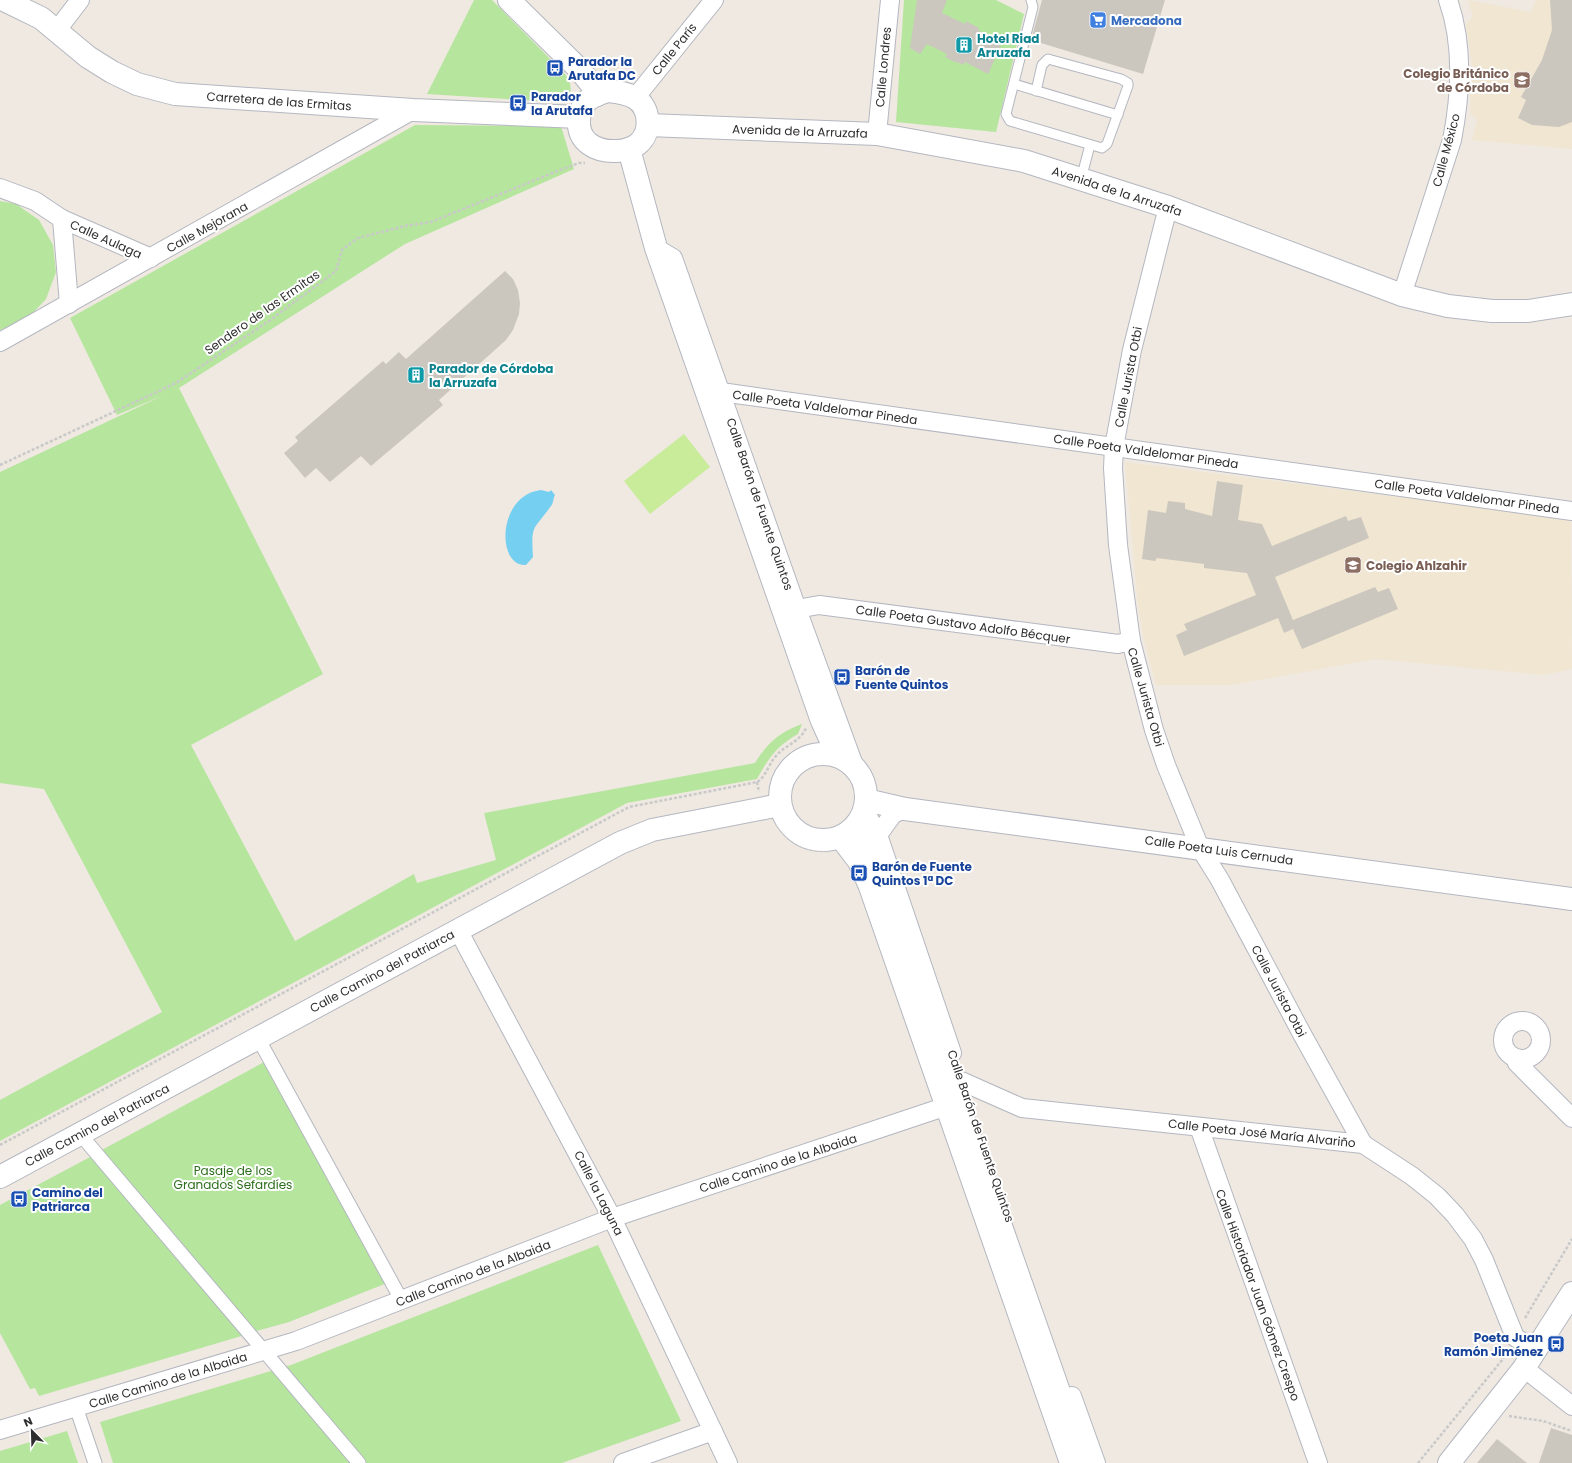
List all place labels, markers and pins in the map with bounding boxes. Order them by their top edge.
supermarket icon: Mercadona [1088,10,1108,30]
place label: Mercadona [1111,12,1182,29]
place label: Hotel Riad Arruzafa [977,30,1039,61]
building icon: Hotel Riad Arruzafa [954,35,974,55]
place label: Parador la Arutafa DC [568,53,636,84]
bus stop icon: Parador la Arutafa DC [545,58,565,78]
place label: Colegio Británico de Córdoba [1403,65,1509,96]
school or university icon: Colegio Británico de Córdoba [1512,70,1532,90]
place label: Parador la Arutafa [531,88,593,119]
bus stop icon: Parador la Arutafa [508,93,528,113]
place label: Parador de Córdoba la Arruzafa [429,360,554,391]
building icon: Parador de Córdoba la Arruzafa [406,365,426,385]
school or university icon: Colegio Ahlzahir [1343,555,1363,575]
place label: Colegio Ahlzahir [1366,557,1467,574]
place label: Barón de Fuente Quintos [855,662,949,693]
bus stop icon: Barón de Fuente Quintos [832,667,852,687]
place label: Barón de Fuente Quintos 1ª DC [872,858,973,889]
bus stop icon: Barón de Fuente Quintos 1ª DC [849,863,869,883]
place label: Camino del Patriarca [32,1184,103,1215]
bus stop icon: Camino del Patriarca [9,1189,29,1209]
place label: Poeta Juan Ramón Jiménez [1444,1329,1543,1360]
bus stop icon: Poeta Juan Ramón Jiménez [1546,1334,1566,1354]

